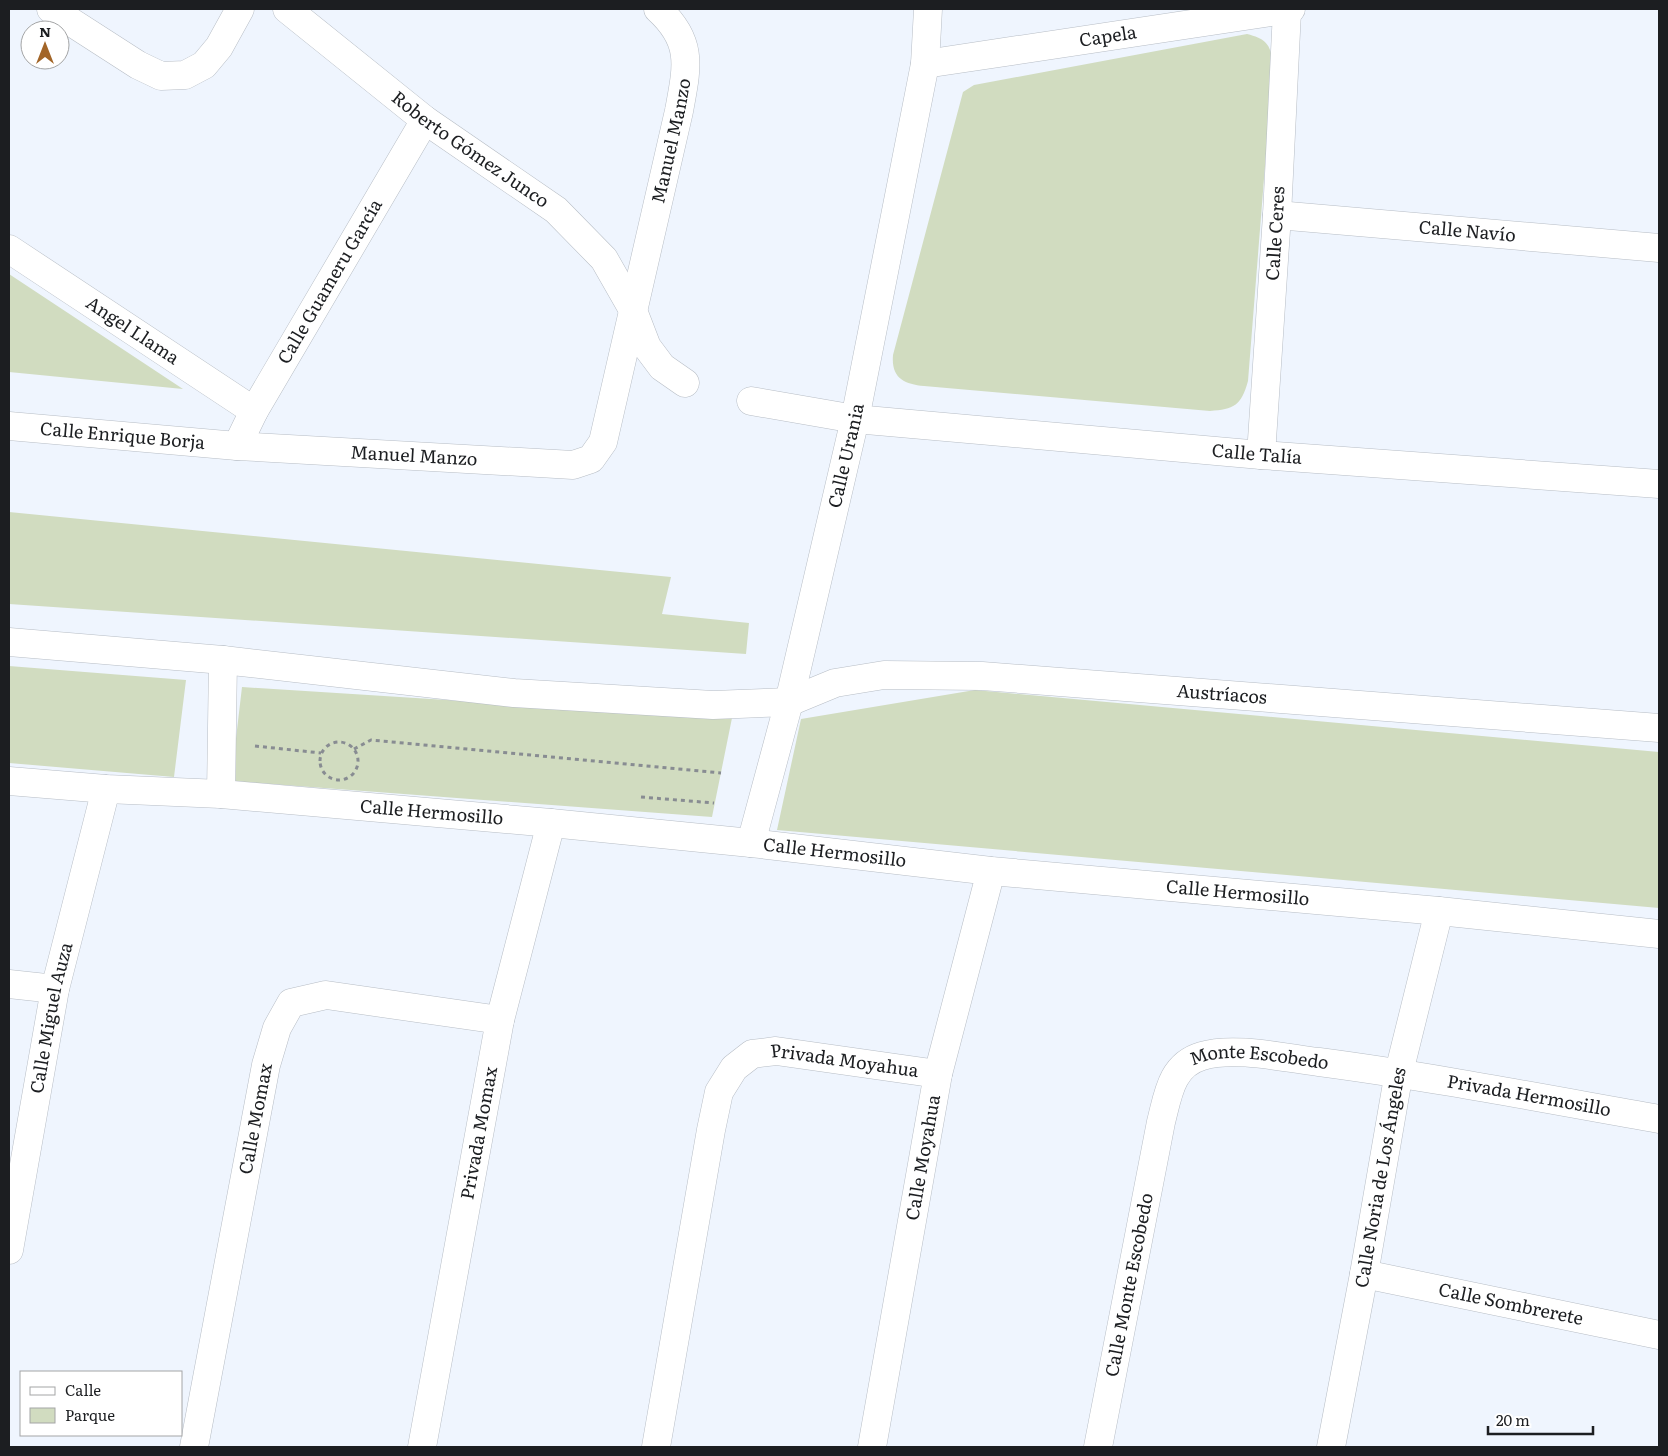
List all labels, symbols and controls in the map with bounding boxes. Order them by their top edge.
street label: Capela [1077,17,1139,53]
north arrow [20,20,70,70]
text: N [39,21,51,41]
street label: Manuel Manzo [643,76,696,206]
street label: Roberto Gómez Junco [386,83,555,214]
street label: Calle Ceres [1258,186,1290,281]
street label: Calle Guameru García [270,193,388,369]
street label: Calle Navío [1418,212,1517,248]
street label: Angel Llama [81,289,186,370]
street label: Calle Urania [820,400,870,510]
street label: Calle Enrique Borja [39,414,207,455]
street label: Calle Talía [1211,436,1303,470]
street label: Manuel Manzo [350,437,478,472]
street label: Austríacos [1176,676,1268,710]
street label: Calle Hermosillo [359,791,505,831]
street label: Calle Hermosillo [762,830,908,873]
street label: Calle Hermosillo [1165,872,1311,911]
street label: Calle Miguel Auza [22,939,78,1095]
street label: Privada Moyahua [769,1035,921,1083]
street label: Monte Escobedo [1185,1037,1331,1075]
street label: Calle Momax [231,1060,278,1176]
street label: Privada Momax [452,1064,503,1202]
street label: Calle Noria de Los Ángeles [1347,1064,1412,1290]
street label: Privada Hermosillo [1445,1067,1613,1122]
street label: Calle Moyahua [897,1092,946,1222]
street label: Calle Monte Escobedo [1097,1190,1159,1379]
street label: Calle Sombrerete [1436,1275,1586,1331]
legend [20,1371,182,1436]
text: Calle [65,1378,101,1401]
text: Parque [65,1403,115,1426]
scale bar [1488,1404,1593,1436]
text: 20 m [1496,1408,1530,1431]

